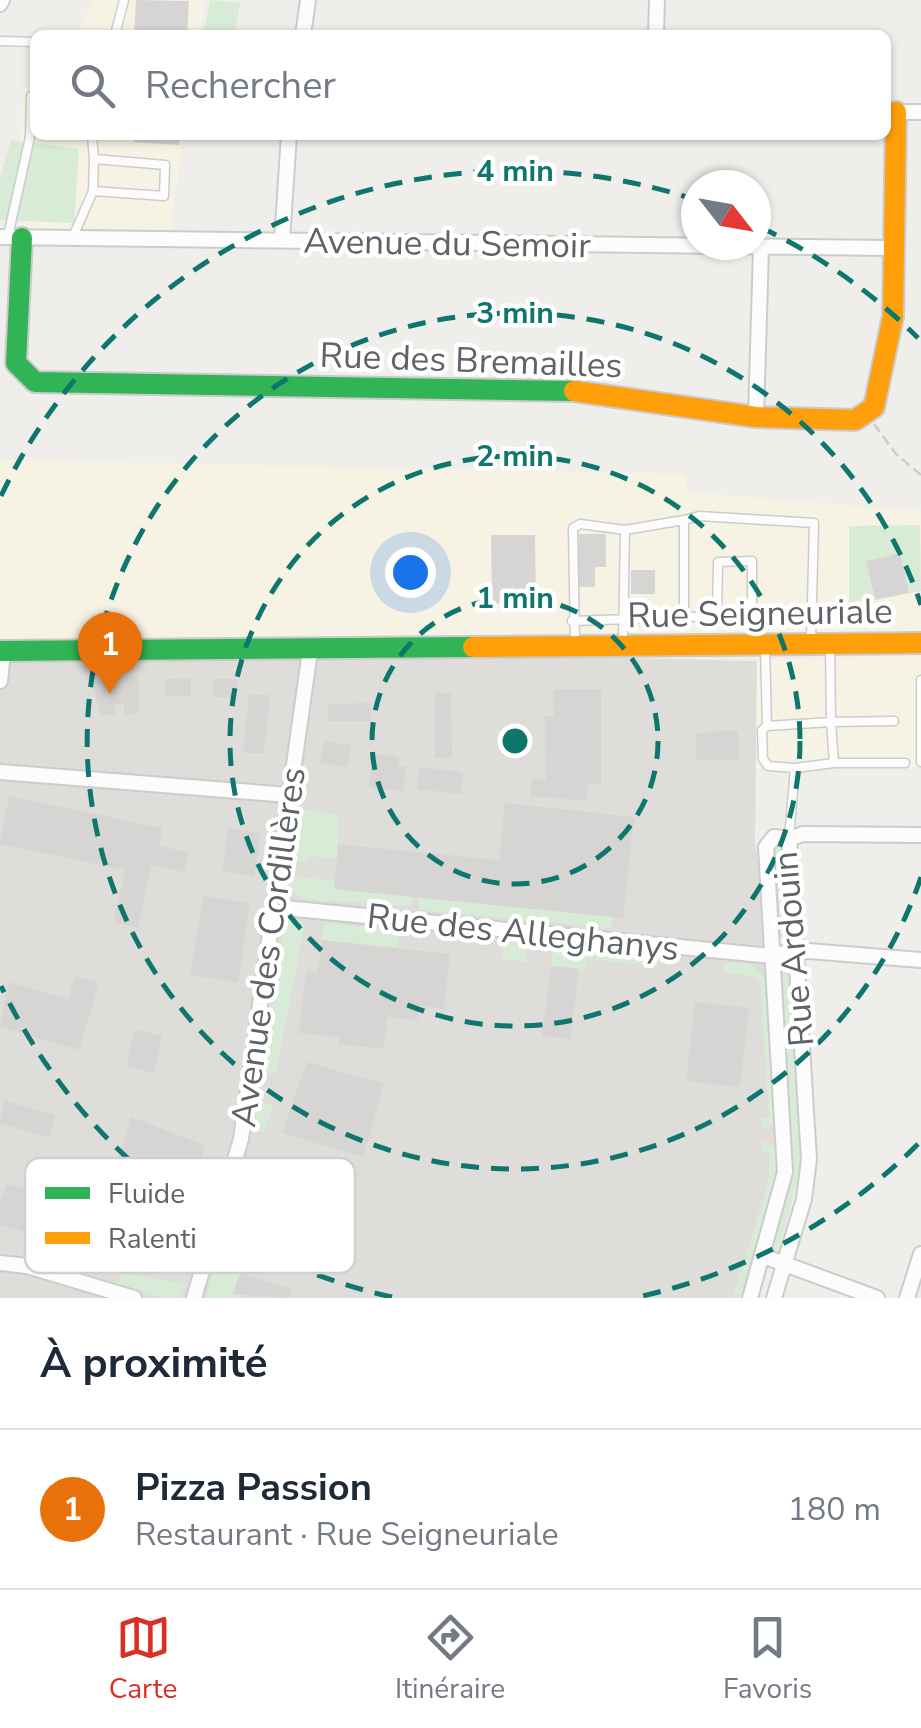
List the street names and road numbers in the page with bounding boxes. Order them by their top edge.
street label: Avenue du Semoir [303,217,592,270]
street label: Rue des Bremailles [319,332,623,389]
street label: Rue Seigneuriale [627,588,893,639]
street label: Avenue des Cordillères [220,764,317,1130]
street label: Rue Ardouin [762,849,825,1049]
street label: Rue des Alleghanys [365,893,681,972]

